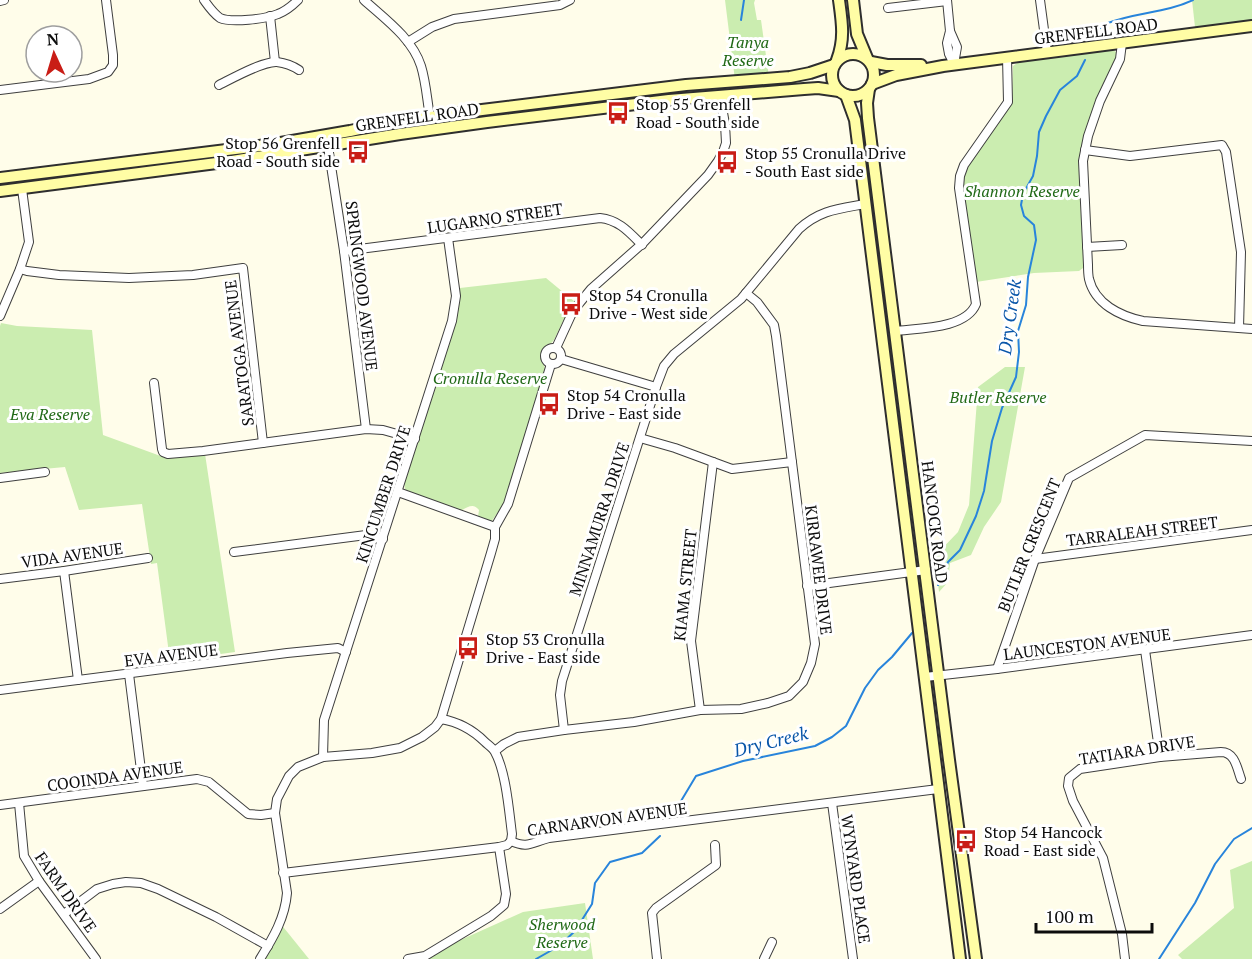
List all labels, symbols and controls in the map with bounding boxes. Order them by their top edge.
street label: GRENFELL ROAD [1033,12,1159,50]
north arrow [24,24,84,84]
text: N [46,28,60,50]
park label: Tanya Reserve [721,31,774,71]
place label: Stop 55 Grenfell Road - South side [636,93,760,133]
street label: GRENFELL ROAD [354,97,480,137]
bus stop icon: Stop 55 Grenfell Road - South side [605,100,631,126]
place label: Stop 56 Grenfell Road - South side [217,132,340,172]
bus stop icon: Stop 56 Grenfell Road - South side [345,139,371,165]
place label: Stop 55 Cronulla Drive - South East side [745,142,906,182]
bus stop icon: Stop 55 Cronulla Drive - South East side [714,149,740,175]
park label: Shannon Reserve [964,180,1080,202]
street label: LUGARNO STREET [426,198,564,238]
street label: SPRINGWOOD AVENUE [341,200,383,372]
water label: Dry Creek [992,277,1026,357]
street label: SARATOGA AVENUE [219,279,259,427]
place label: Stop 54 Cronulla Drive - West side [589,284,708,324]
bus stop icon: Stop 54 Cronulla Drive - West side [558,291,584,317]
park label: Cronulla Reserve [433,367,547,389]
place label: Stop 54 Cronulla Drive - East side [567,384,686,424]
park label: Butler Reserve [949,386,1046,408]
bus stop icon: Stop 54 Cronulla Drive - East side [536,391,562,417]
park label: Eva Reserve [9,403,90,425]
street label: KINCUMBER DRIVE [350,422,416,566]
street label: MINNAMURRA DRIVE [564,439,634,599]
street label: HANCOCK ROAD [917,459,953,585]
street label: BUTLER CRESCENT [992,475,1066,615]
street label: KIRRAWEE DRIVE [800,504,838,636]
street label: TARRALEAH STREET [1065,511,1219,551]
street label: KIAMA STREET [668,528,702,642]
street label: VIDA AVENUE [20,537,124,573]
street label: LAUNCESTON AVENUE [1002,623,1172,665]
place label: Stop 53 Cronulla Drive - East side [486,628,605,668]
bus stop icon: Stop 53 Cronulla Drive - East side [455,635,481,661]
street label: EVA AVENUE [123,638,219,672]
water label: Dry Creek [730,720,811,762]
street label: TATIARA DRIVE [1078,730,1196,770]
street label: COOINDA AVENUE [46,756,184,796]
street label: CARNARVON AVENUE [526,797,688,841]
street label: WYNYARD PLACE [836,813,876,945]
place label: Stop 54 Hancock Road - East side [984,821,1103,861]
bus stop icon: Stop 54 Hancock Road - East side [953,828,979,854]
street label: FARM DRIVE [30,847,102,937]
scale bar [1036,896,1152,934]
text: 100 m [1045,904,1094,928]
park label: Sherwood Reserve [529,913,596,953]

